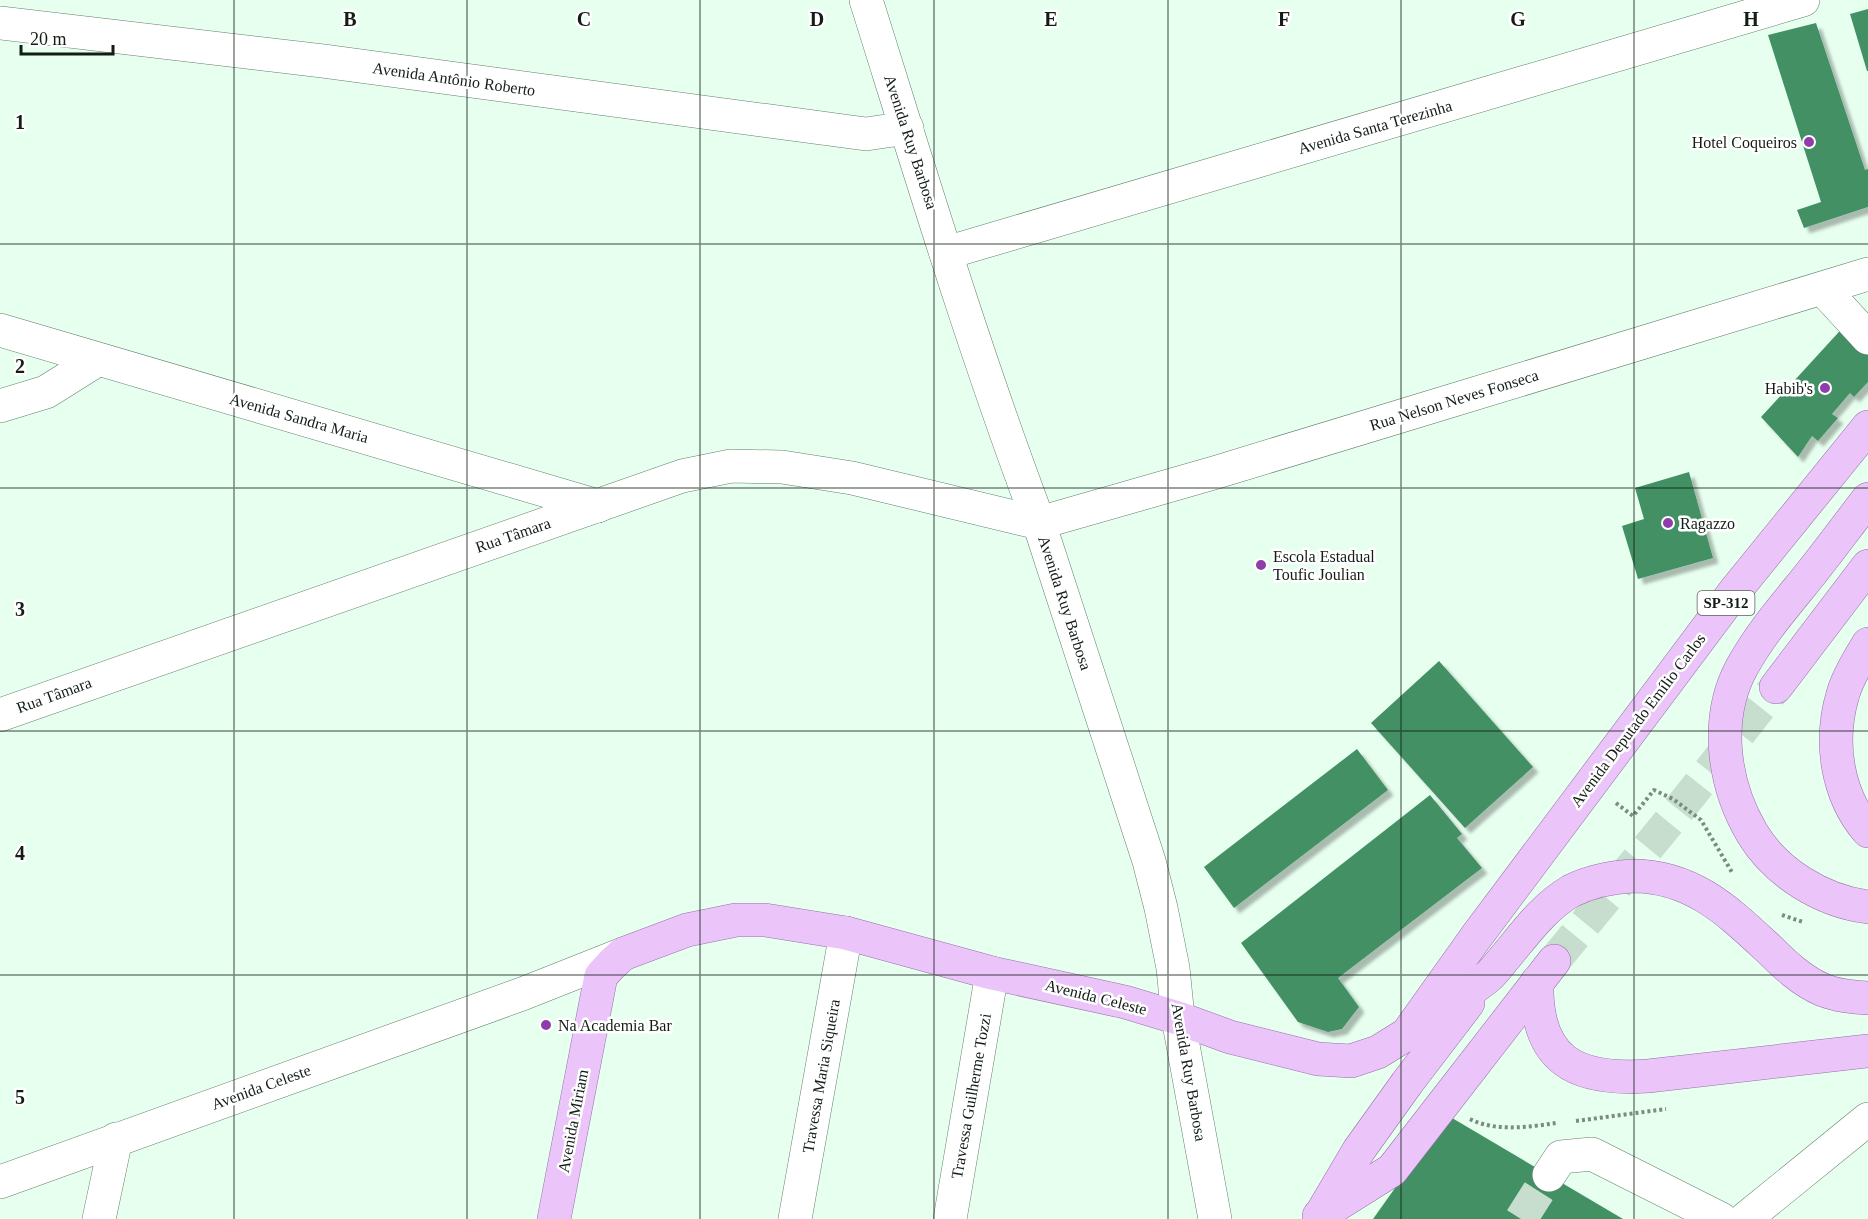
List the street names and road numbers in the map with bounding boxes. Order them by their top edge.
street label: Avenida Antônio Roberto [372,59,536,99]
street label: Avenida Ruy Barbosa [880,73,941,212]
street label: Avenida Santa Terezinha [1296,97,1454,157]
street label: Rua Nelson Neves Fonseca [1368,366,1540,434]
street label: Avenida Sandra Maria [228,390,370,446]
street label: Rua Tâmara [473,514,553,556]
street label: Avenida Ruy Barbosa [1034,534,1095,673]
road number: SP-312 [1698,591,1754,615]
street label: Avenida Deputado Emílio Carlos [1567,630,1710,811]
street label: Rua Tâmara [14,674,94,716]
street label: Avenida Celeste [1043,976,1149,1018]
street label: Travessa Maria Siqueira [799,998,844,1154]
street label: Avenida Ruy Barbosa [1167,1002,1210,1143]
street label: Travessa Guilherme Tozzi [948,1011,994,1180]
street label: Avenida Celeste [209,1061,313,1113]
street label: Avenida Miriam [555,1067,591,1174]

